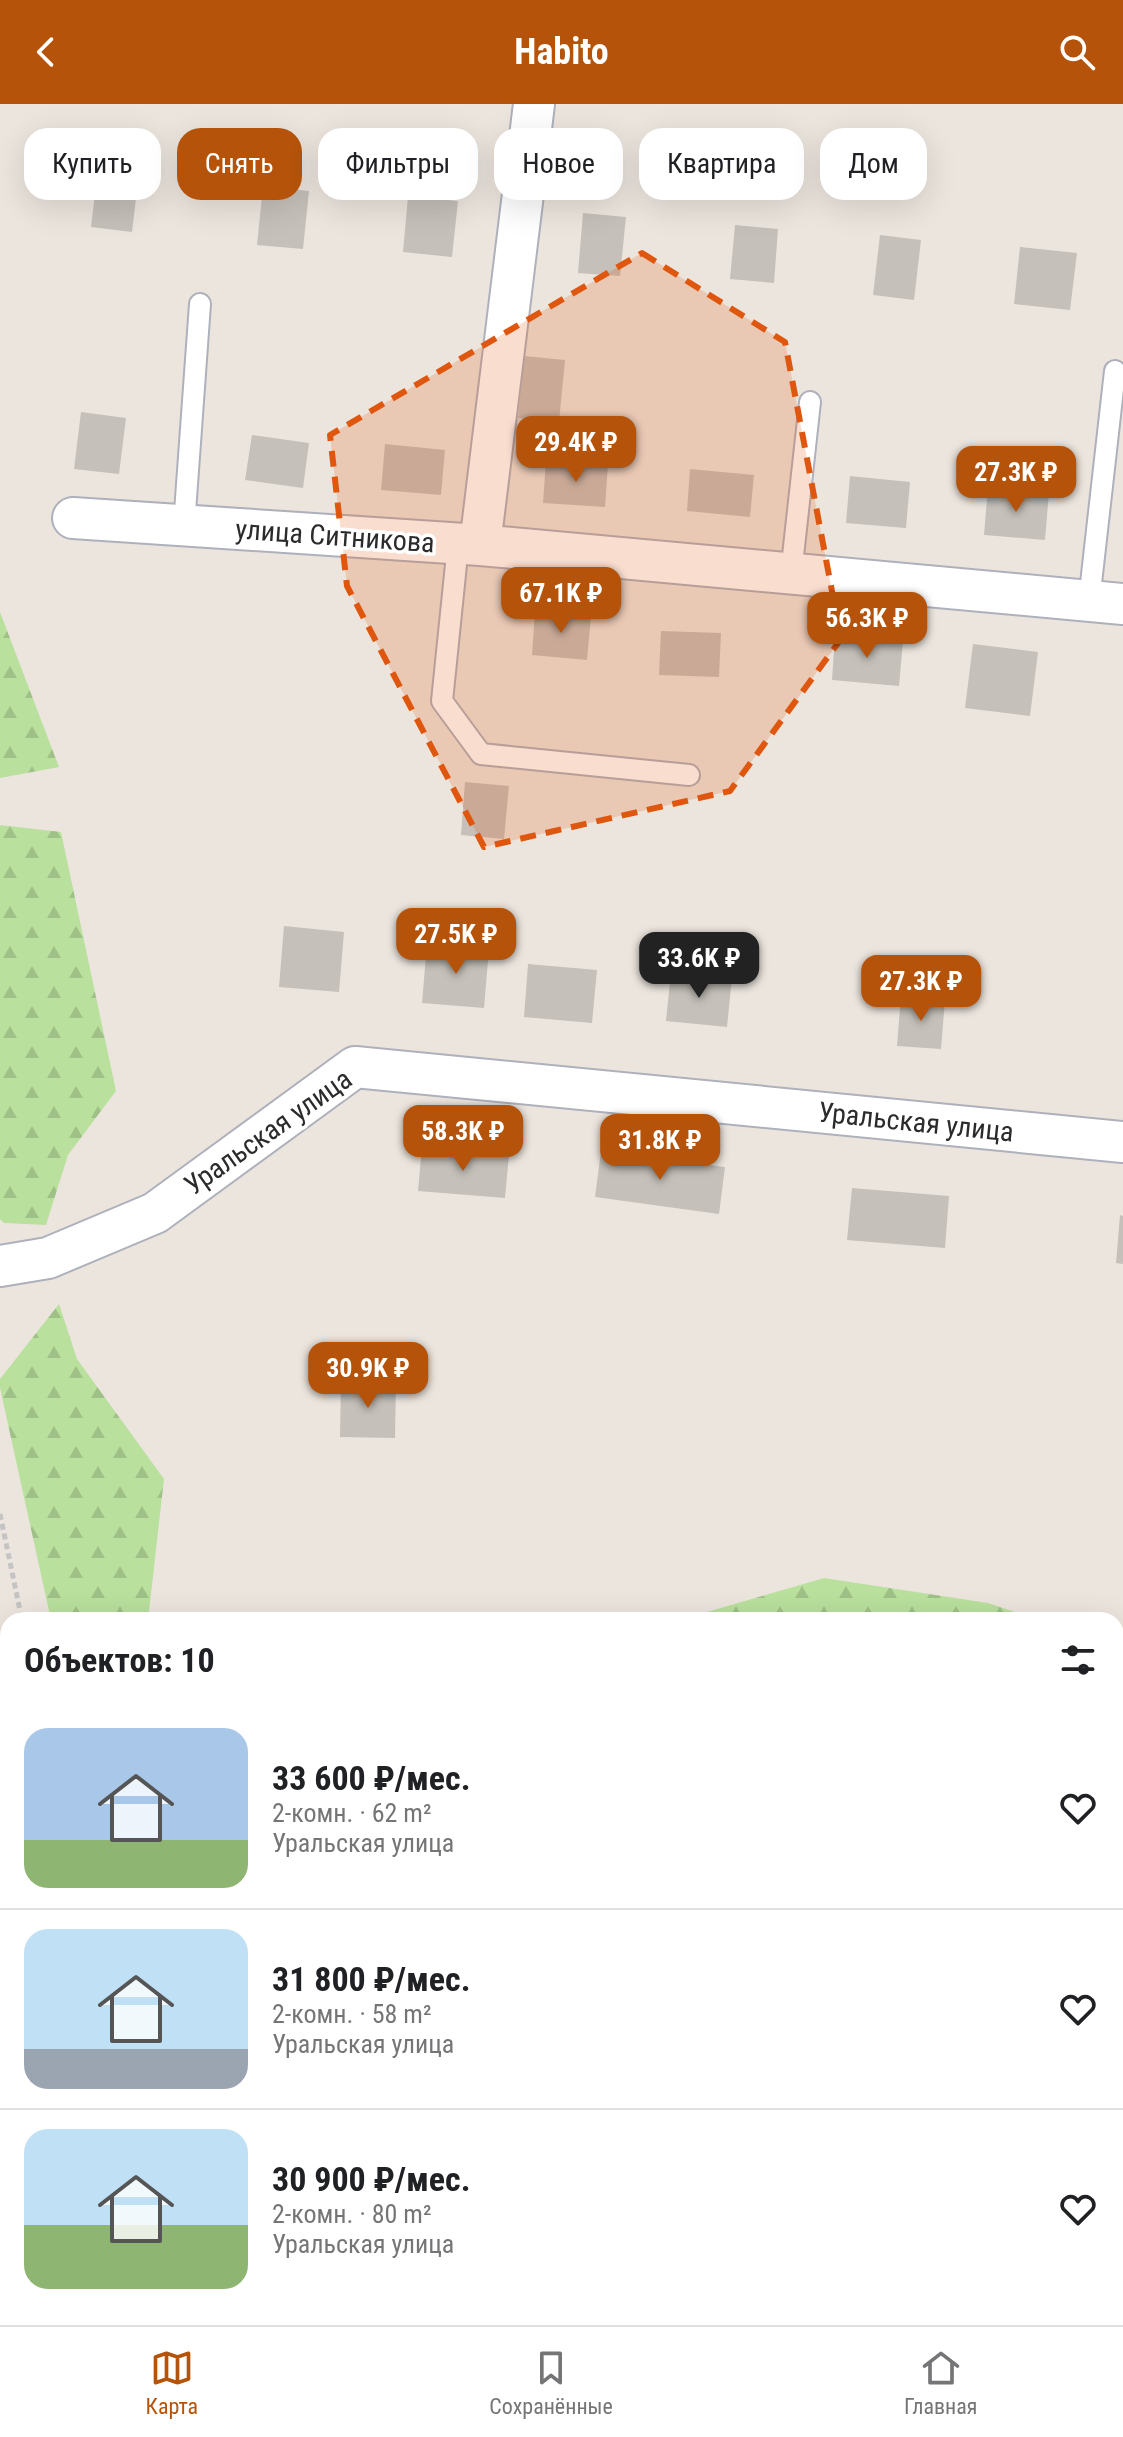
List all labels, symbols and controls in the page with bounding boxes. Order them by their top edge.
icon: back [24,30,68,74]
icon: search [1055,30,1099,74]
text: Habito [514,31,609,73]
chip: Купить [24,128,161,200]
chip: Снять [177,128,302,200]
chip: Фильтры [318,128,478,200]
chip: Новое [494,128,623,200]
chip: Квартира [639,128,804,200]
chip: Дом [820,128,927,200]
pin: 29.4K ₽ [502,416,650,484]
text: 29.4K ₽ [534,427,618,457]
pin: 27.3K ₽ [942,446,1090,514]
text: 27.3K ₽ [974,457,1058,487]
street label: улица Ситникова [234,513,436,559]
pin: 67.1K ₽ [487,567,635,635]
text: 67.1K ₽ [519,578,603,608]
pin: 56.3K ₽ [793,592,941,660]
text: 56.3K ₽ [825,603,909,633]
pin: 27.5K ₽ [382,908,530,976]
text: 27.5K ₽ [414,919,498,949]
pin: 33.6K ₽ [625,932,773,1000]
text: 33.6K ₽ [657,943,741,973]
pin: 27.3K ₽ [847,955,995,1023]
text: 27.3K ₽ [879,966,963,996]
street label: Уральская улица [178,1062,358,1202]
street label: Уральская улица [817,1095,1015,1149]
pin: 58.3K ₽ [389,1105,537,1173]
pin: 31.8K ₽ [586,1114,734,1182]
text: 58.3K ₽ [421,1116,505,1146]
text: 31.8K ₽ [618,1125,702,1155]
pin: 30.9K ₽ [294,1342,442,1410]
text: 30.9K ₽ [326,1353,410,1383]
icon: filters [1056,1638,1100,1682]
text: Объектов: 10 [24,1640,215,1680]
text: 33 600 ₽/мес. [272,1758,471,1798]
icon: home [88,1760,184,1856]
icon: heart [1056,1786,1100,1830]
text: 2-комн. · 62 m² [272,1798,432,1828]
text: Уральская улица [272,1828,454,1858]
text: 31 800 ₽/мес. [272,1959,471,1999]
icon: home [88,1961,184,2057]
icon: heart [1056,1987,1100,2031]
text: 2-комн. · 58 m² [272,1999,432,2029]
text: Уральская улица [272,2029,454,2059]
text: 30 900 ₽/мес. [272,2159,471,2199]
icon: home [88,2161,184,2257]
icon: heart [1056,2187,1100,2231]
text: 2-комн. · 80 m² [272,2199,432,2229]
text: Уральская улица [272,2229,454,2259]
tab: Карта [146,2346,198,2419]
tab: Сохранённые [489,2346,613,2419]
tab: Главная [904,2346,977,2419]

